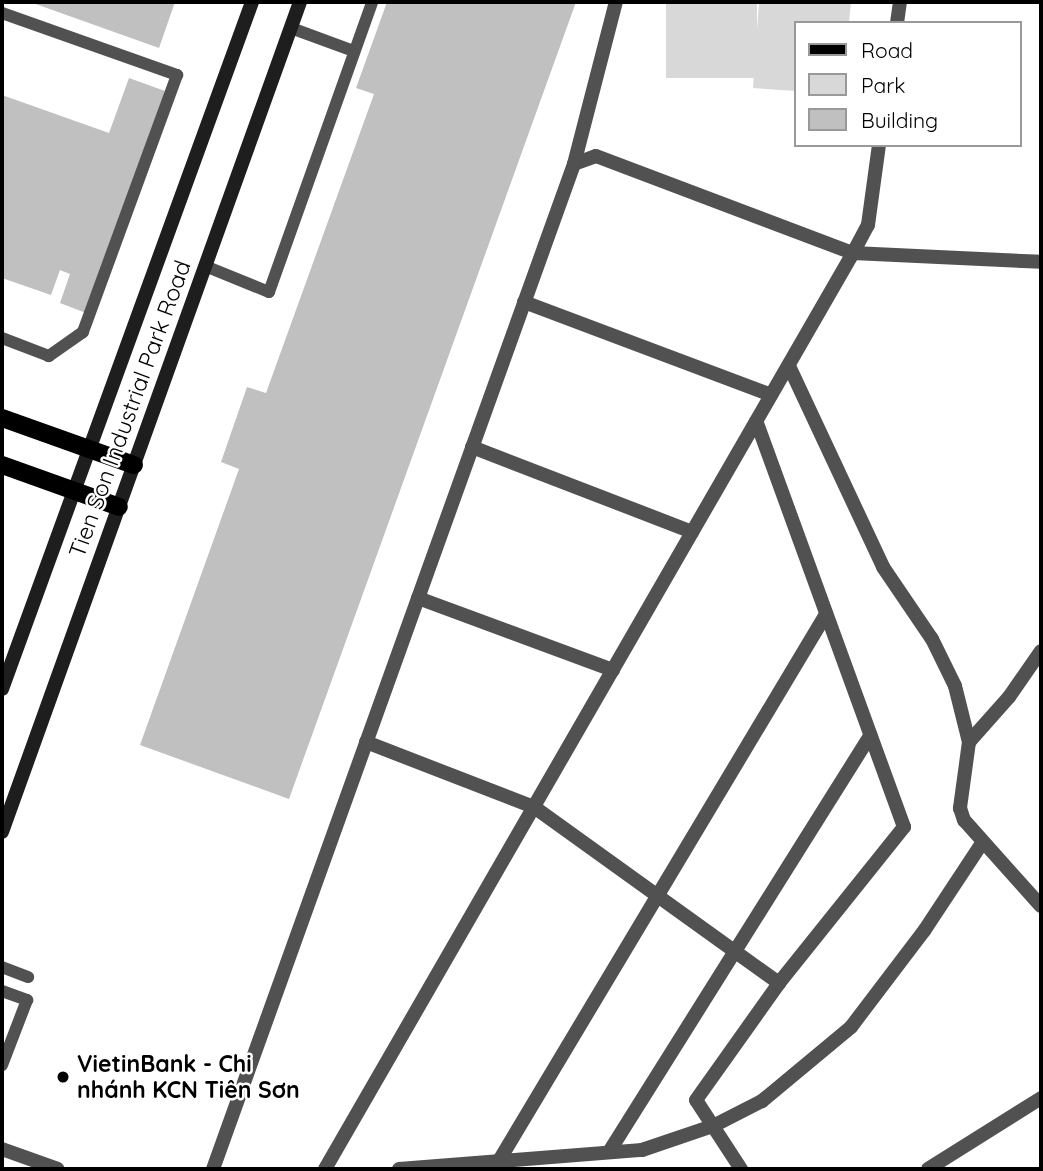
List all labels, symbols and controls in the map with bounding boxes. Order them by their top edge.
legend [794,21,1022,147]
text: Road [861,37,913,63]
text: Park [861,72,905,98]
text: Building [861,107,938,133]
street label: Tien Son Industrial Park Road [63,257,197,561]
place label: VietinBank - Chi nhánh KCN Tiên Sơn [77,1050,300,1104]
marker: VietinBank - Chi nhánh KCN Tiên Sơn [55,1069,71,1085]

